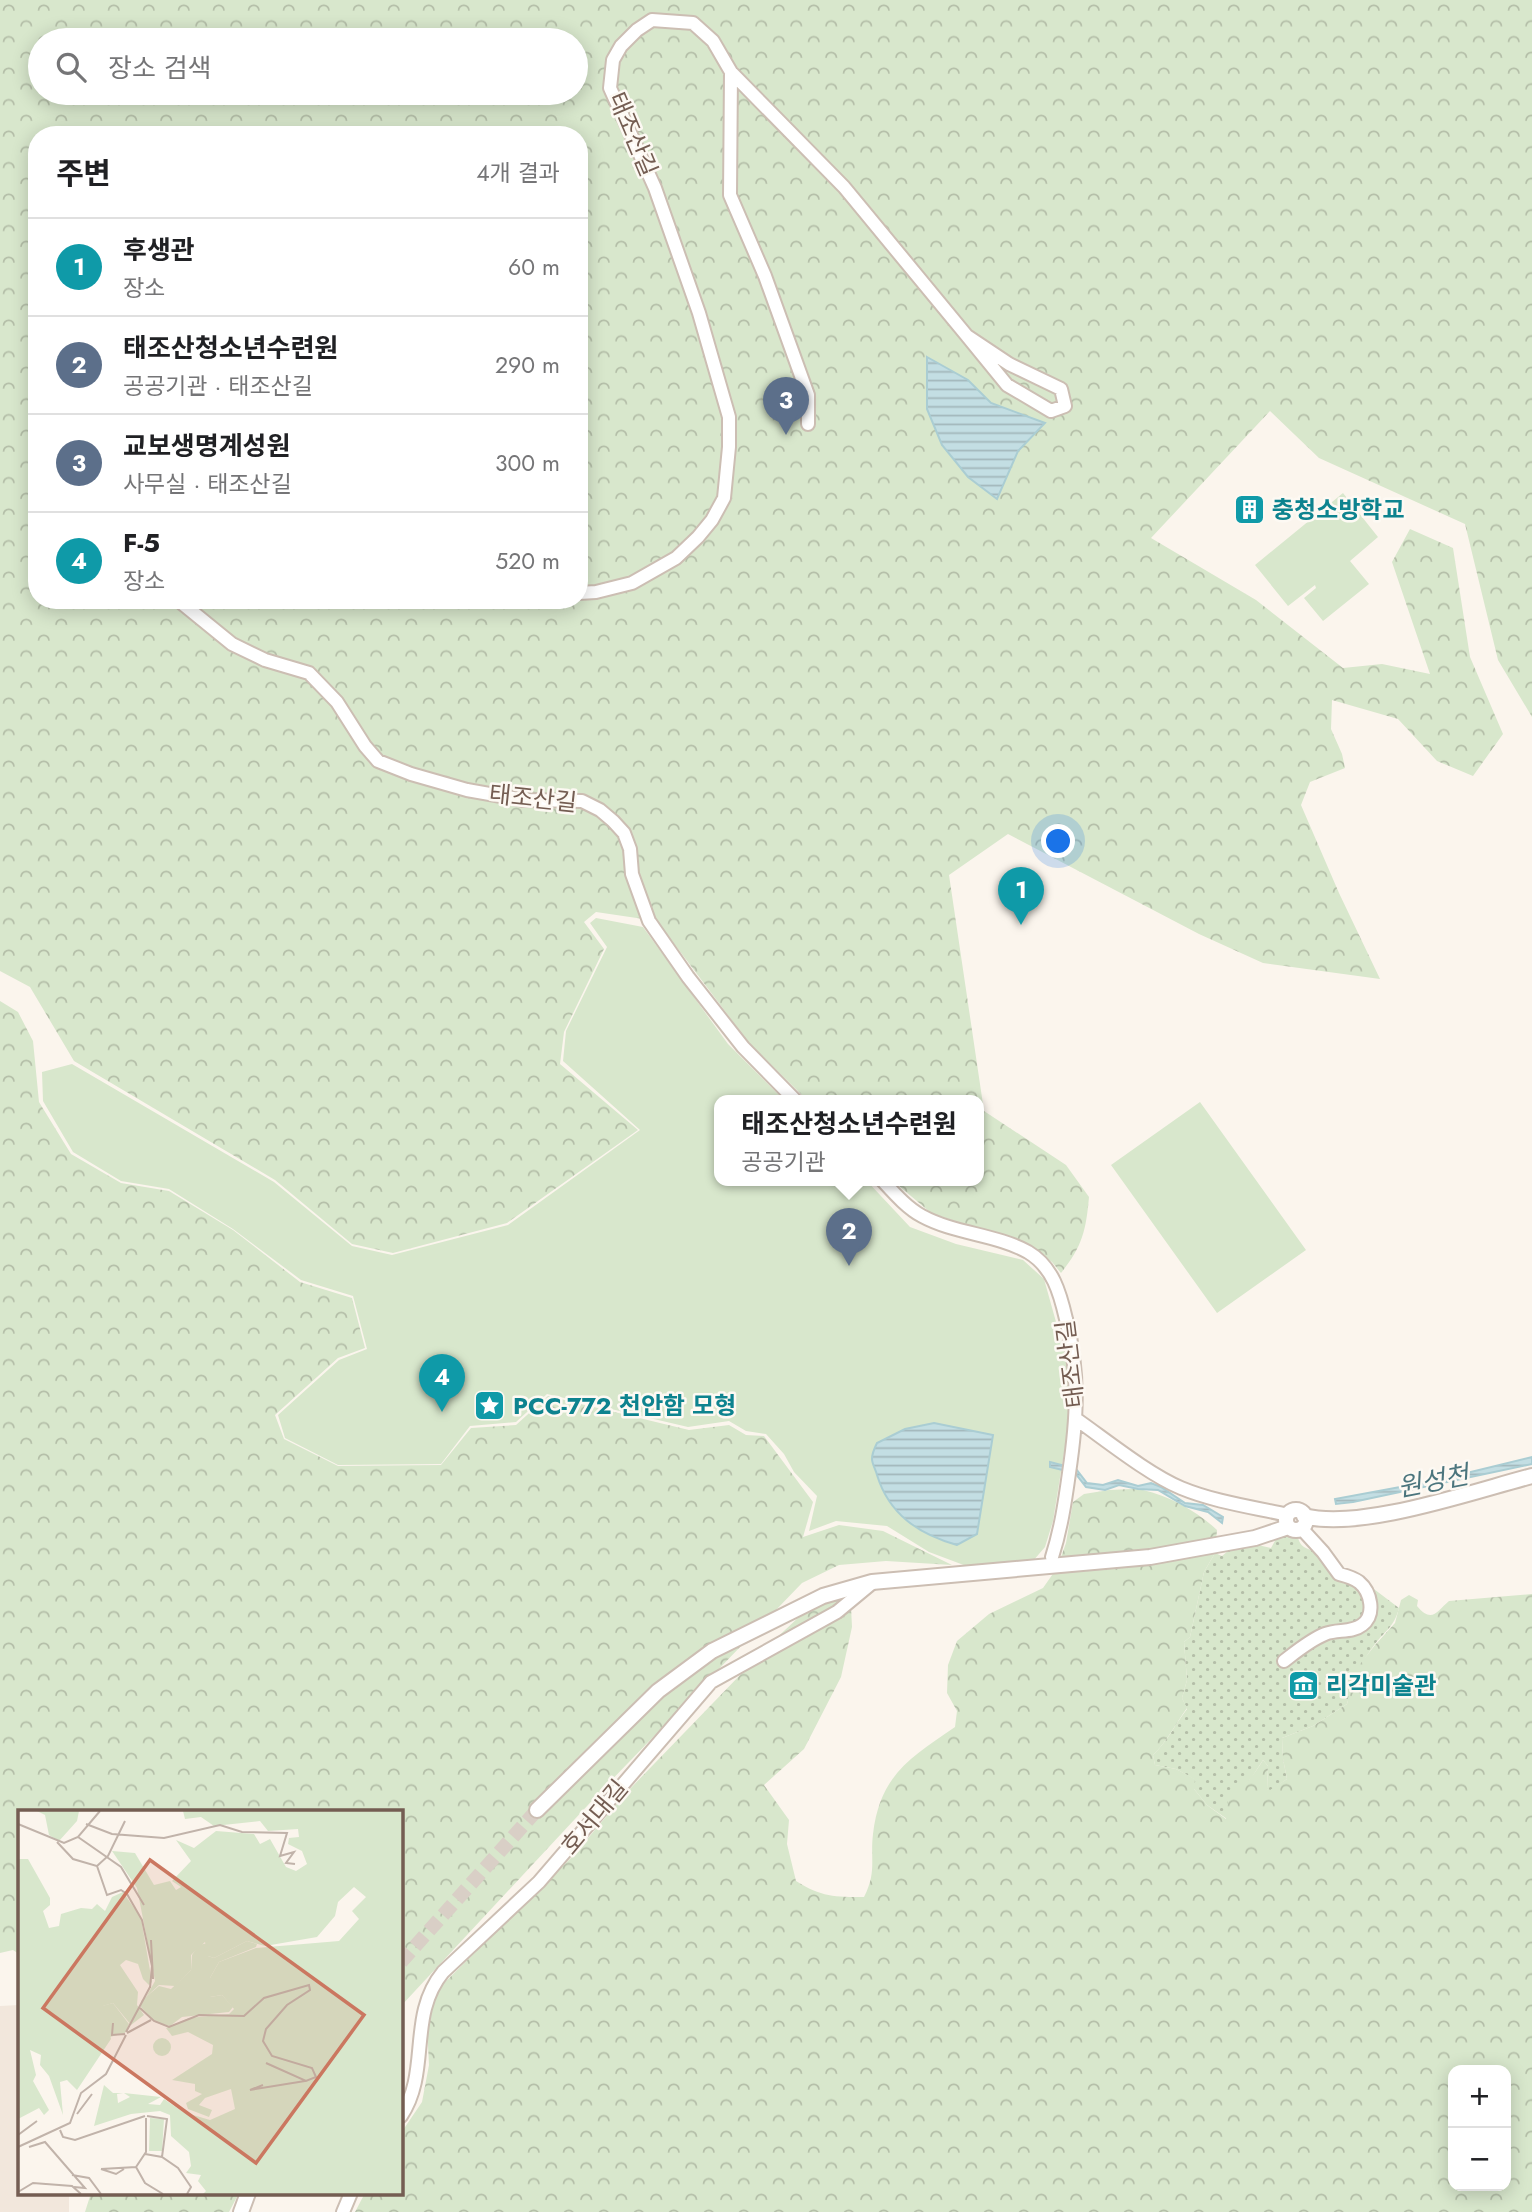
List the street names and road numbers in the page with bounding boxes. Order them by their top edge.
street label: 태조산길 [600,87,666,181]
street label: 태조산길 [487,776,579,820]
street label: 태조산길 [1047,1318,1093,1410]
street label: 호서대길 [552,1772,636,1862]

